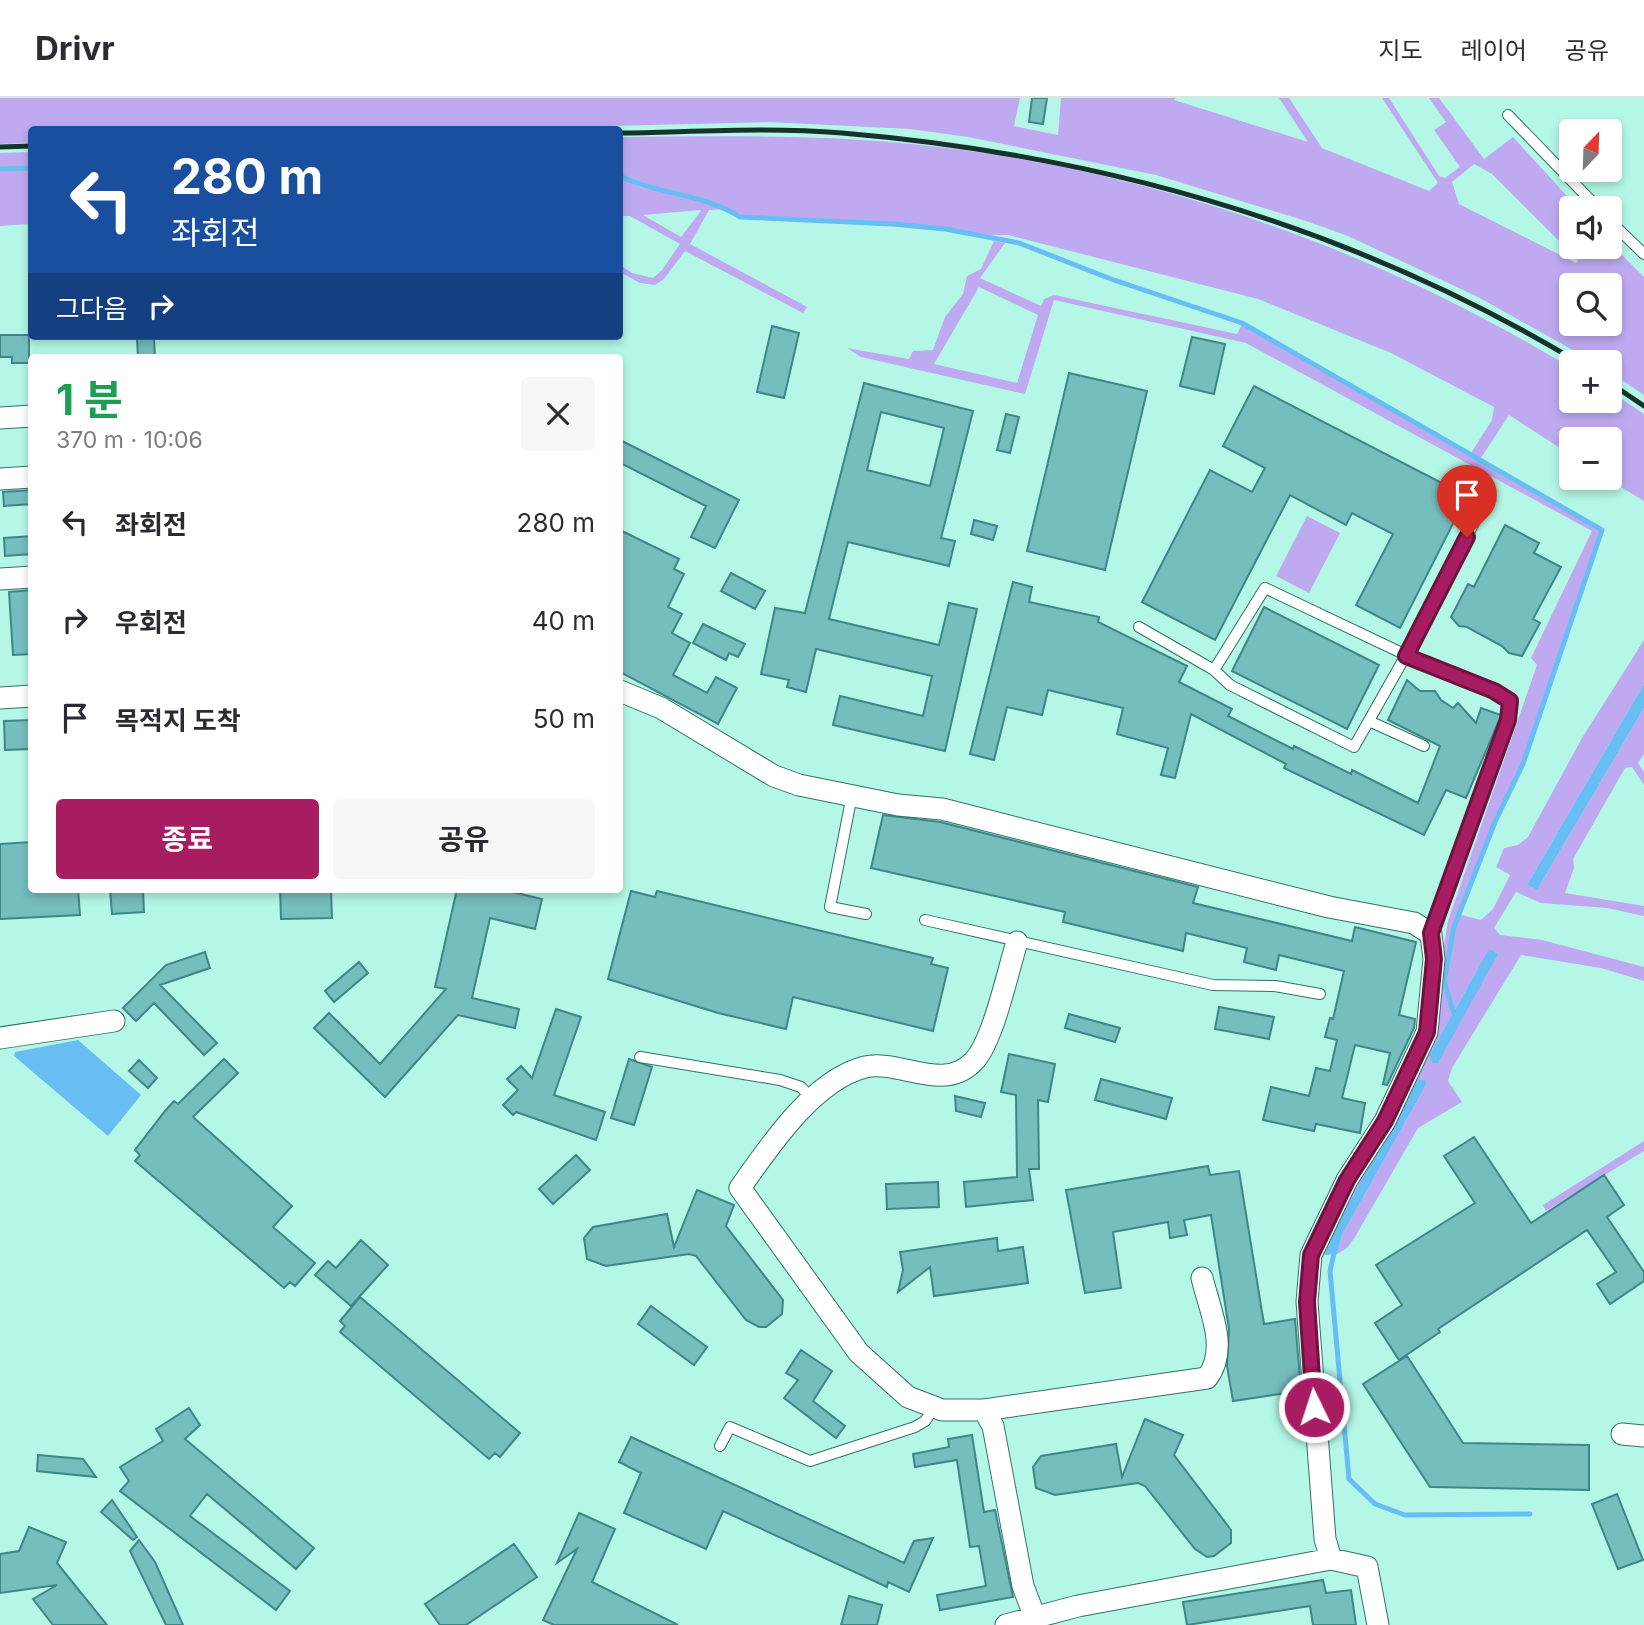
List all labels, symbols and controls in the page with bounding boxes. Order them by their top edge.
text: Drivr [35,28,115,68]
text: 지도 [1378,36,1423,65]
text: 레이어 [1461,36,1527,65]
text: 공유 [1565,36,1609,65]
north arrow [1559,119,1622,182]
map controls [1559,119,1622,490]
text: 280 m [171,147,323,206]
icon: left [56,154,147,245]
button: sound [1559,196,1622,259]
text: 좌회전 [171,213,259,252]
button: search [1559,273,1622,336]
icon: right [142,287,180,325]
text: 그다음 [56,293,128,324]
button: + [1559,350,1622,413]
text: 1 분 [56,374,123,425]
button: close [521,377,595,451]
text: 370 m · 10:06 [56,426,203,454]
button: − [1559,427,1622,490]
pin [1437,465,1497,537]
icon: arrive [1448,476,1486,514]
icon: left [56,503,94,541]
text: 280 m [517,507,595,538]
text: 좌회전 [115,509,187,540]
icon: right [56,601,94,639]
text: 40 m [532,605,595,636]
text: 우회전 [115,607,187,638]
icon: arrive [56,699,94,737]
text: 50 m [533,703,595,734]
text: 목적지 도착 [115,705,241,736]
button: 종료 [56,799,319,879]
button: 공유 [333,799,595,879]
position arrow [1277,1370,1351,1444]

